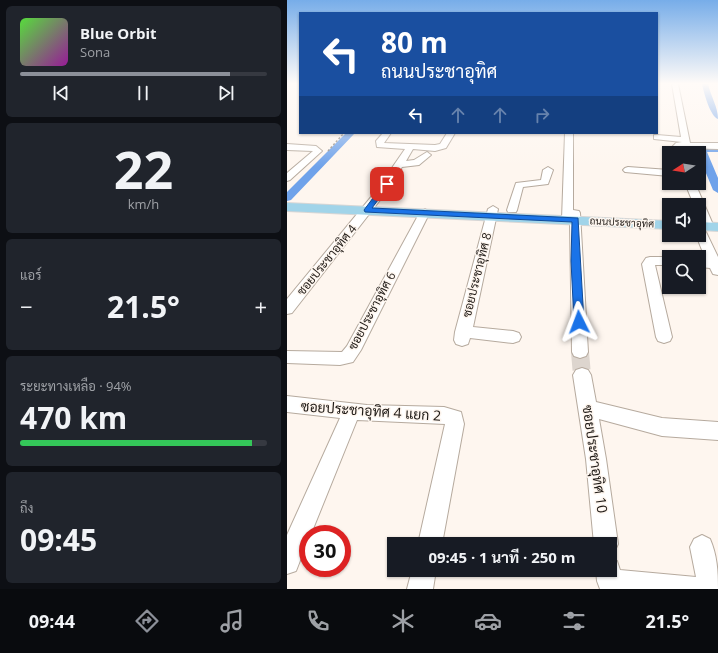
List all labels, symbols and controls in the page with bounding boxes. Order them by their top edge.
text: Blue Orbit [80,23,157,43]
text: 80 m [381,23,448,61]
icon: left [315,28,367,80]
text: Sona [80,43,110,61]
text: ถนนประชาอุทิศ [381,59,497,83]
icon: previous [50,82,72,104]
icon: pause [132,82,154,104]
icon: next [215,82,237,104]
icon: left [405,104,427,126]
icon: ahead [447,104,469,126]
icon: ahead [489,104,511,126]
icon: right [531,104,553,126]
text: 22 [114,133,173,204]
north arrow [662,146,706,190]
map controls [662,146,706,294]
pin [370,167,404,201]
icon: arrive [376,173,398,195]
text: km/h [128,195,159,213]
button: sound [662,198,706,242]
street label: ถนนประชาอุทิศ [589,213,655,232]
street label: ซอยประชาอุทิศ 4 [293,221,361,299]
street label: ซอยประชาอุทิศ 8 [458,231,496,319]
button: search [662,250,706,294]
text: แอร์ [20,266,41,284]
street label: ซอยประชาอุทิศ 6 [344,268,400,353]
text: 21.5° [107,286,180,327]
text: − [20,291,33,321]
text: + [254,291,267,321]
position arrow [558,301,600,343]
text: ระยะทางเหลือ · 94% [20,377,132,395]
street label: ซอยประชาอุทิศ 4 แยก 2 [300,396,442,426]
text: 470 km [20,397,127,438]
street label: ซอยประชาอุทิศ 10 [578,404,612,514]
text: ถึง [20,499,33,517]
text: 09:45 [20,519,97,560]
speed limit sign: 30 [299,525,351,577]
text: 09:45 · 1 นาที · 250 m [428,547,576,567]
icon: directions [133,607,161,635]
icon: music [218,607,246,635]
icon: phone [304,607,332,635]
icon: climate [389,607,417,635]
icon: car [474,607,502,635]
icon: filters [560,607,588,635]
text: 09:44 [29,609,75,633]
text: 21.5° [645,609,689,633]

